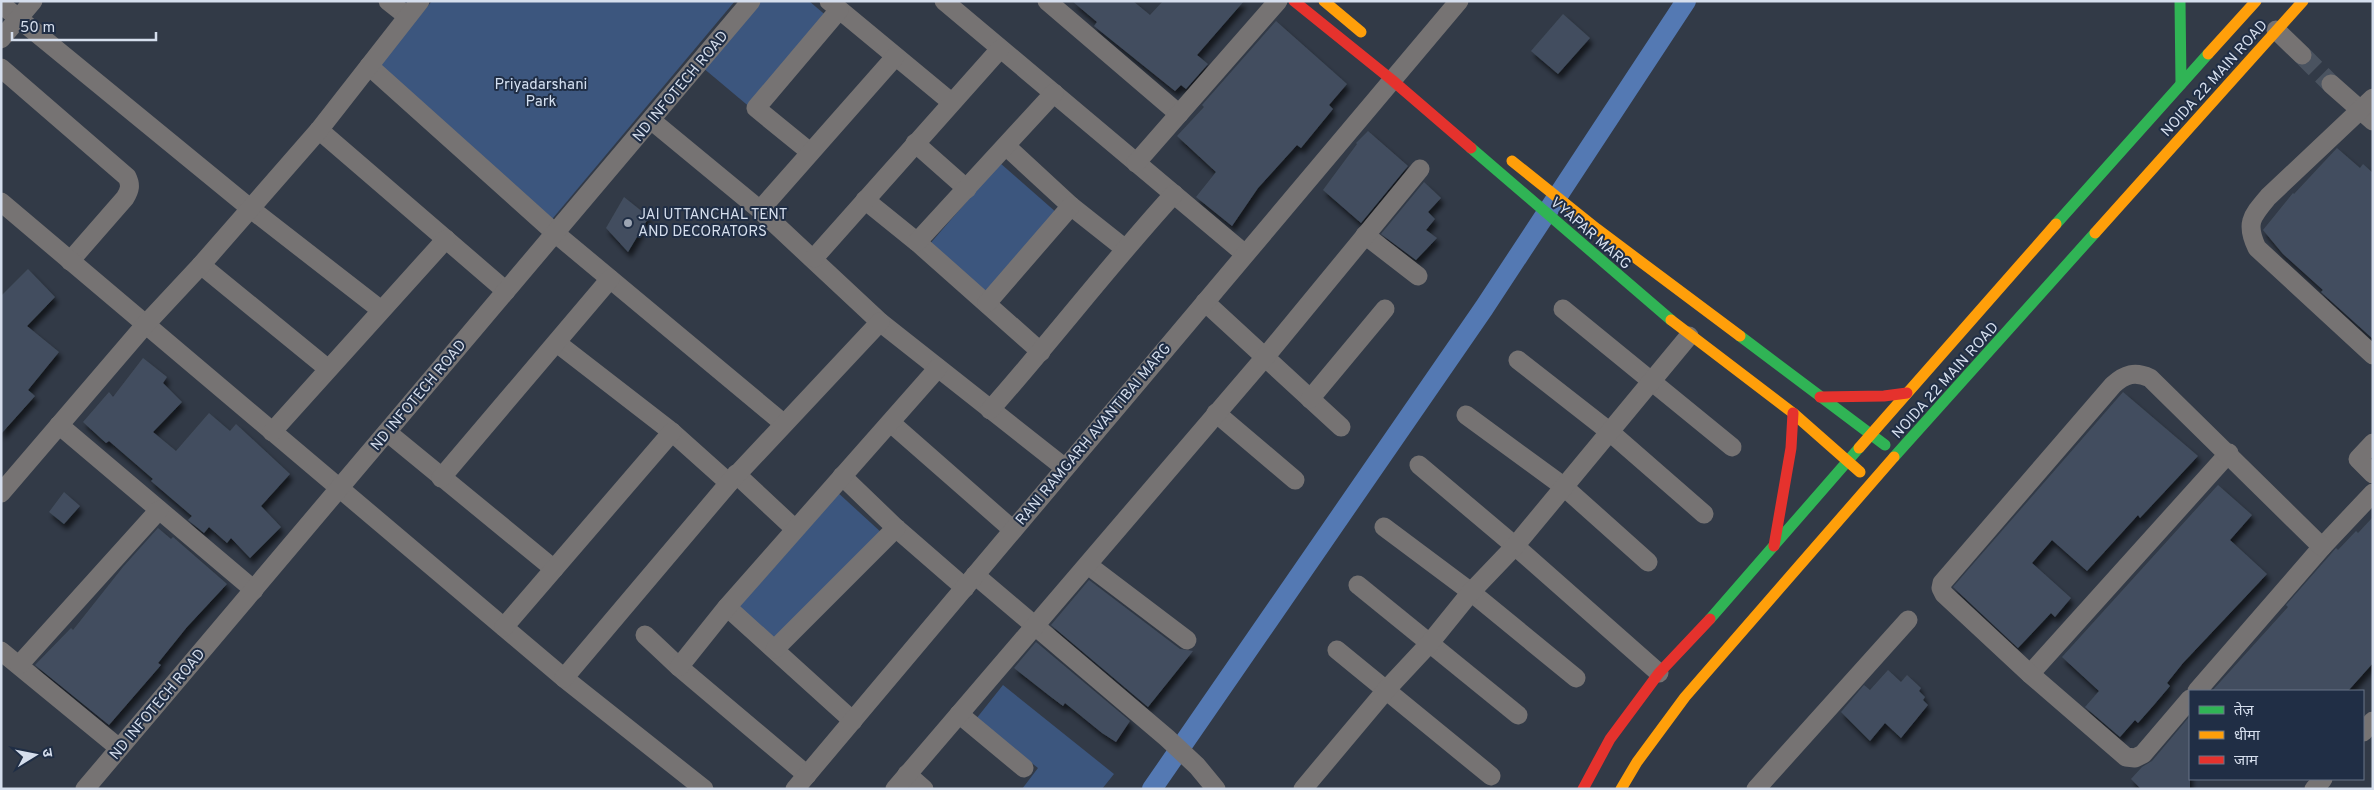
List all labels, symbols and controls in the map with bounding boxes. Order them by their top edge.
scale bar [12,10,156,42]
street label: NOIDA 22 MAIN ROAD [2158,17,2273,141]
text: 50 m [20,19,55,38]
street label: ND INFOTECH ROAD [629,28,733,146]
park label: Priyadarshani Park [495,76,587,112]
street label: VYAPAR MARG [1546,194,1634,274]
place label: JAI UTTANCHAL TENT AND DECORATORS [638,206,788,242]
marker: JAI UTTANCHAL TENT AND DECORATORS [622,217,634,229]
street label: NOIDA 22 MAIN ROAD [1889,319,2004,443]
street label: ND INFOTECH ROAD [367,337,471,455]
street label: RANI RAMGARH AVANTIBAI MARG [1012,340,1176,530]
street label: ND INFOTECH ROAD [106,646,210,764]
legend [2189,690,2364,780]
text: तेज़ [2234,701,2255,721]
text: धीमा [2234,727,2261,746]
north arrow [10,730,60,780]
text: उ [37,747,56,759]
text: जाम [2234,752,2259,771]

